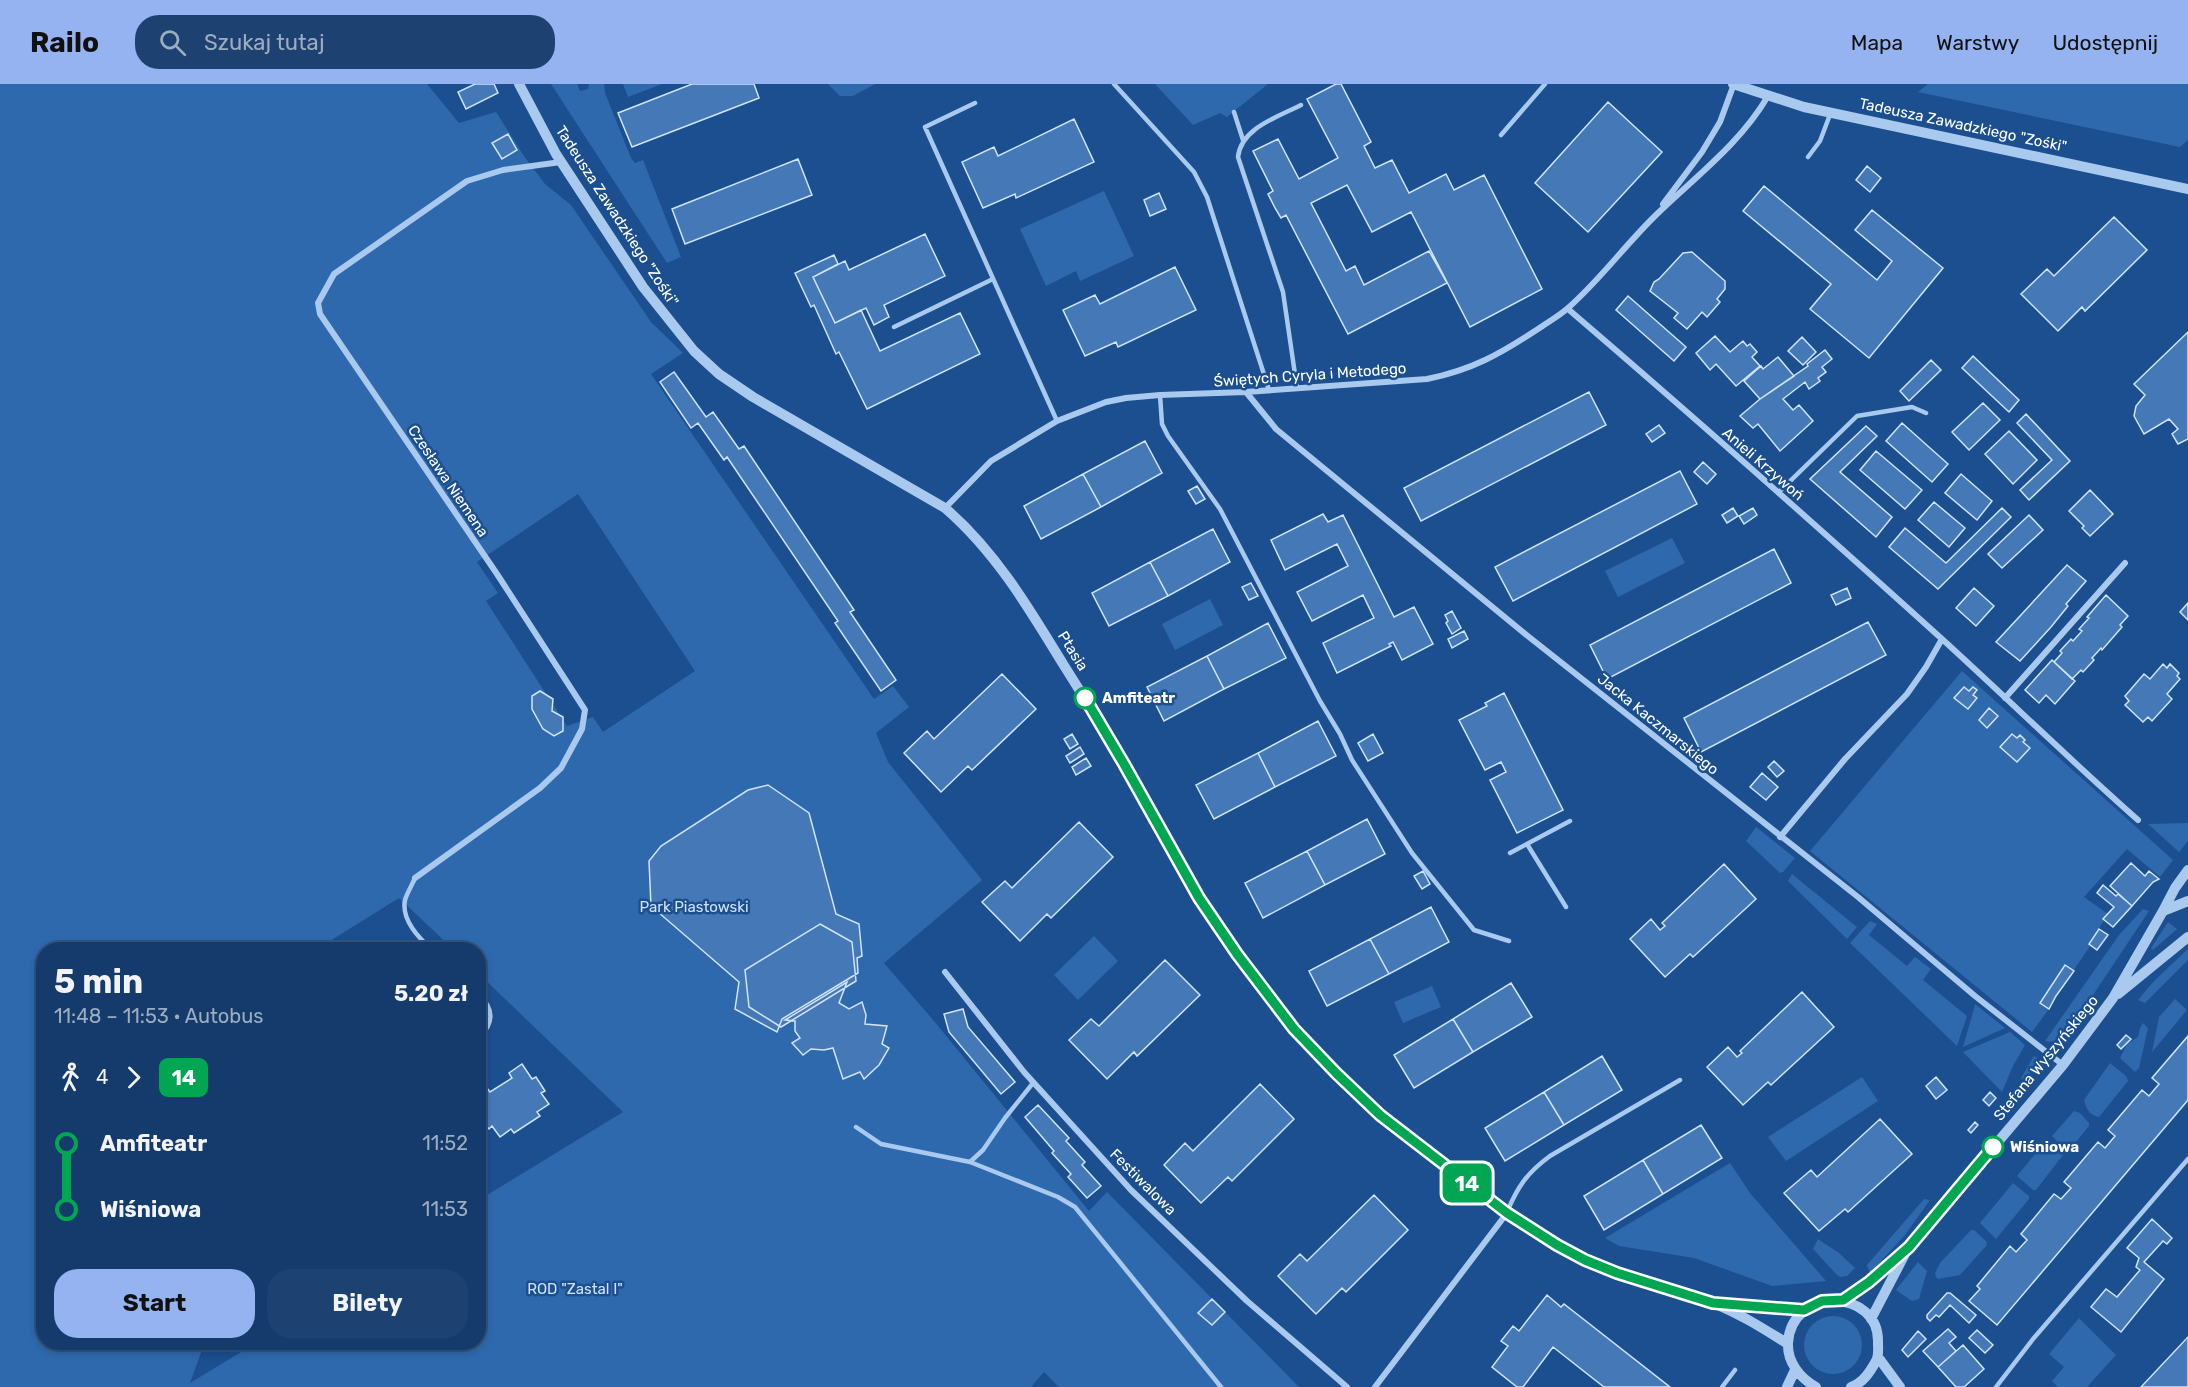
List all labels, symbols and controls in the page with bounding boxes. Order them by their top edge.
search box [135,15,555,69]
text: Railo [30,26,99,59]
icon: search [156,26,189,59]
text: Szukaj tutaj [204,29,325,56]
text: Mapa [1851,30,1903,55]
text: Warstwy [1936,30,2019,55]
text: Udostępnij [2052,30,2158,55]
street label: Tadeusza Zawadzkiego "Zośki" [1858,94,2068,156]
street label: Tadeusza Zawadzkiego "Zośki" [552,122,682,310]
street label: Świętych Cyryla i Metodego [1213,359,1407,391]
street label: Czesława Niemena [404,422,492,540]
street label: Anieli Krzywoń [1719,424,1807,504]
street label: Ptasia [1054,628,1092,674]
street label: Jacka Kaczmarskiego [1594,670,1722,778]
marker: Amfiteatr [1074,687,1096,709]
place label: Amfiteatr [1102,689,1175,707]
park label: Park Piastowski [639,898,749,916]
text: 5 min [54,962,143,1001]
text: 5.20 zł [394,980,468,1007]
street label: Stefana Wyszyńskiego [1990,992,2102,1124]
text: 11:48 – 11:53 · Autobus [54,1004,263,1028]
icon: walk [54,1061,87,1094]
icon: forward [117,1061,150,1094]
text: 4 [96,1065,108,1089]
text: 14 [171,1065,196,1090]
text: Amfiteatr [100,1130,207,1157]
text: 11:52 [422,1131,468,1155]
marker: Wiśniowa [1982,1136,2004,1158]
place label: Wiśniowa [2010,1138,2079,1156]
street label: Festiwalowa [1106,1145,1180,1219]
line badge: 14 [1440,1164,1494,1202]
text: 14 [1455,1171,1479,1196]
text: Wiśniowa [100,1196,201,1223]
text: 11:53 [422,1197,468,1221]
button: Start [54,1269,255,1338]
button: Bilety [267,1269,468,1338]
park label: ROD "Zastal I" [527,1280,623,1298]

